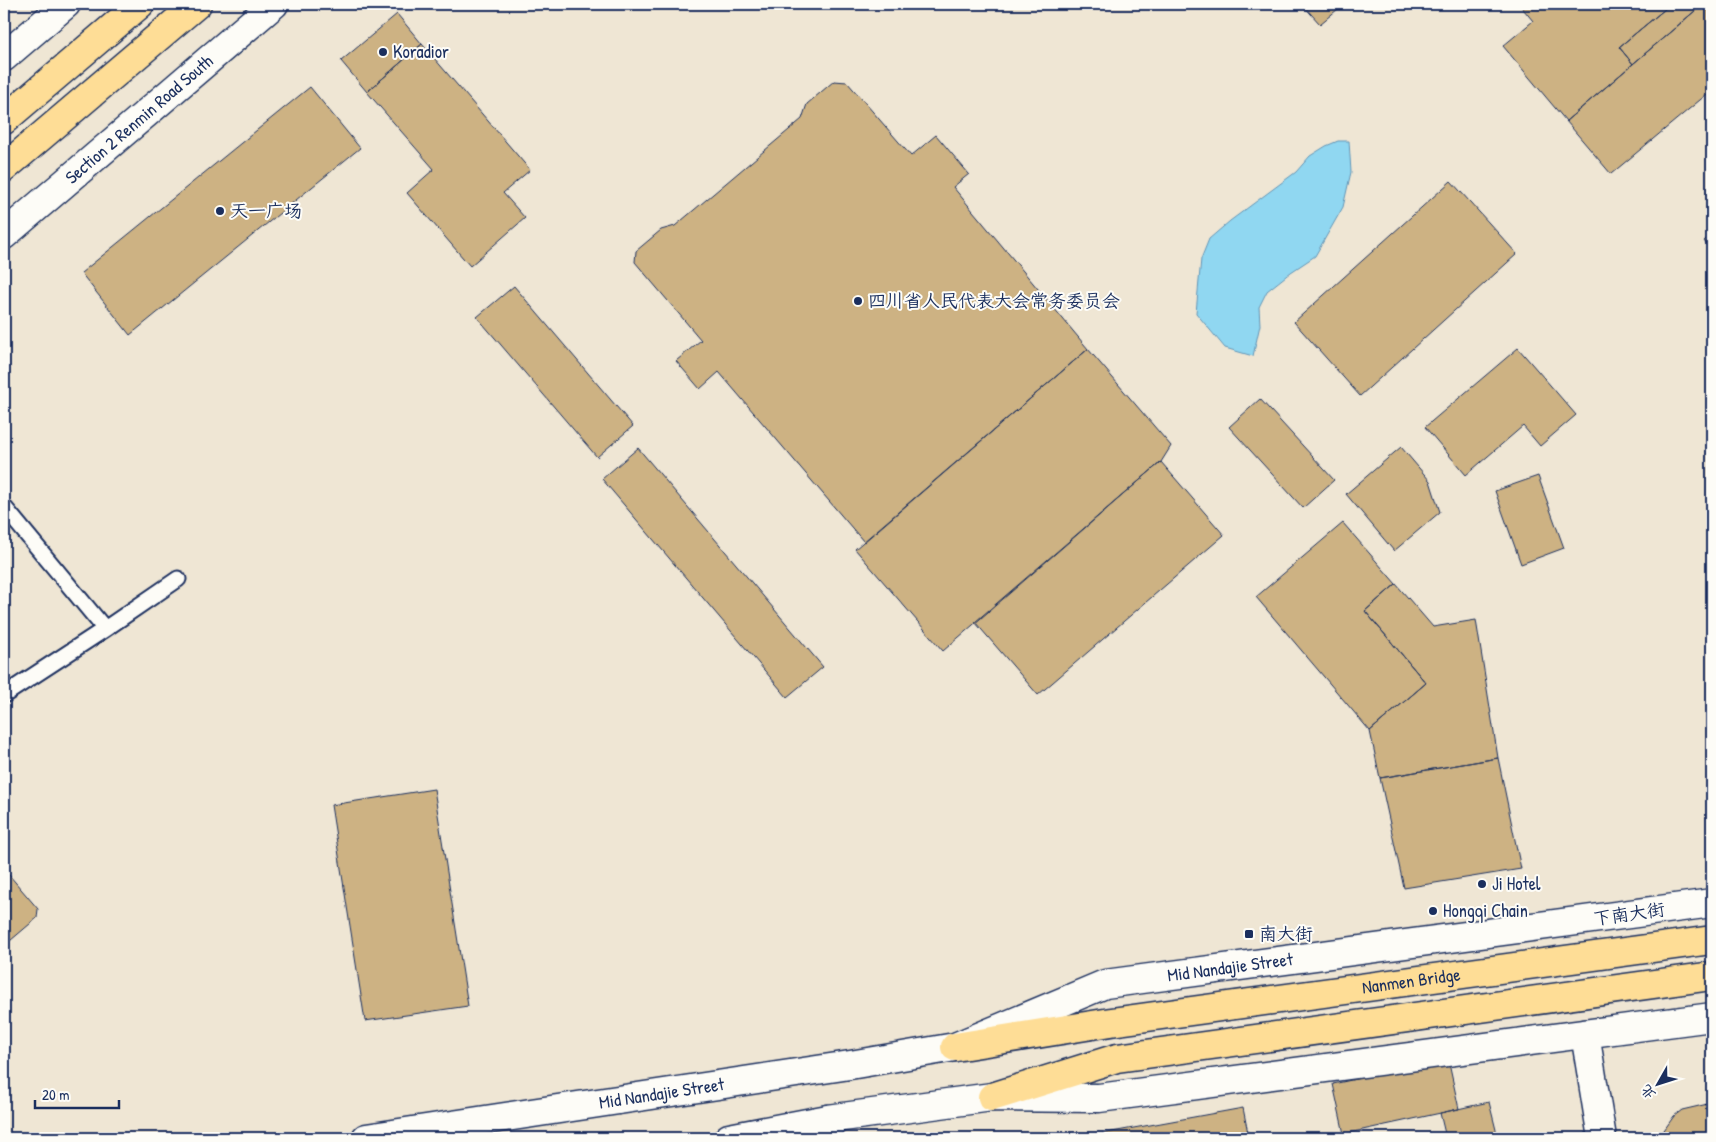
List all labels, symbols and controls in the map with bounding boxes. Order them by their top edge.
place label: Koradior [393,39,449,64]
marker: Koradior [377,46,389,58]
street label: Section 2 Renmin Road South [60,48,218,189]
place label: 天一广场 [230,198,302,223]
marker: 天一广场 [214,205,226,217]
place label: 四川省人民代表大会常务委员会 [868,288,1120,313]
marker: 四川省人民代表大会常务委员会 [852,295,864,307]
place label: Ji Hotel [1492,871,1541,896]
marker: Ji Hotel [1476,878,1488,890]
street label: 下南大街 [1592,896,1666,931]
place label: Hongqi Chain [1443,898,1528,923]
marker: Hongqi Chain [1427,905,1439,917]
place label: 南大街 [1259,921,1313,946]
marker: 南大街 [1243,928,1255,940]
street label: Mid Nandajie Street [1166,946,1295,988]
street label: Nanmen Bridge [1361,961,1462,1000]
north arrow [1634,1060,1684,1110]
street label: Mid Nandajie Street [597,1071,727,1115]
scale bar [35,1077,119,1109]
text: 北 [1636,1081,1659,1104]
text: 20 m [42,1084,69,1105]

